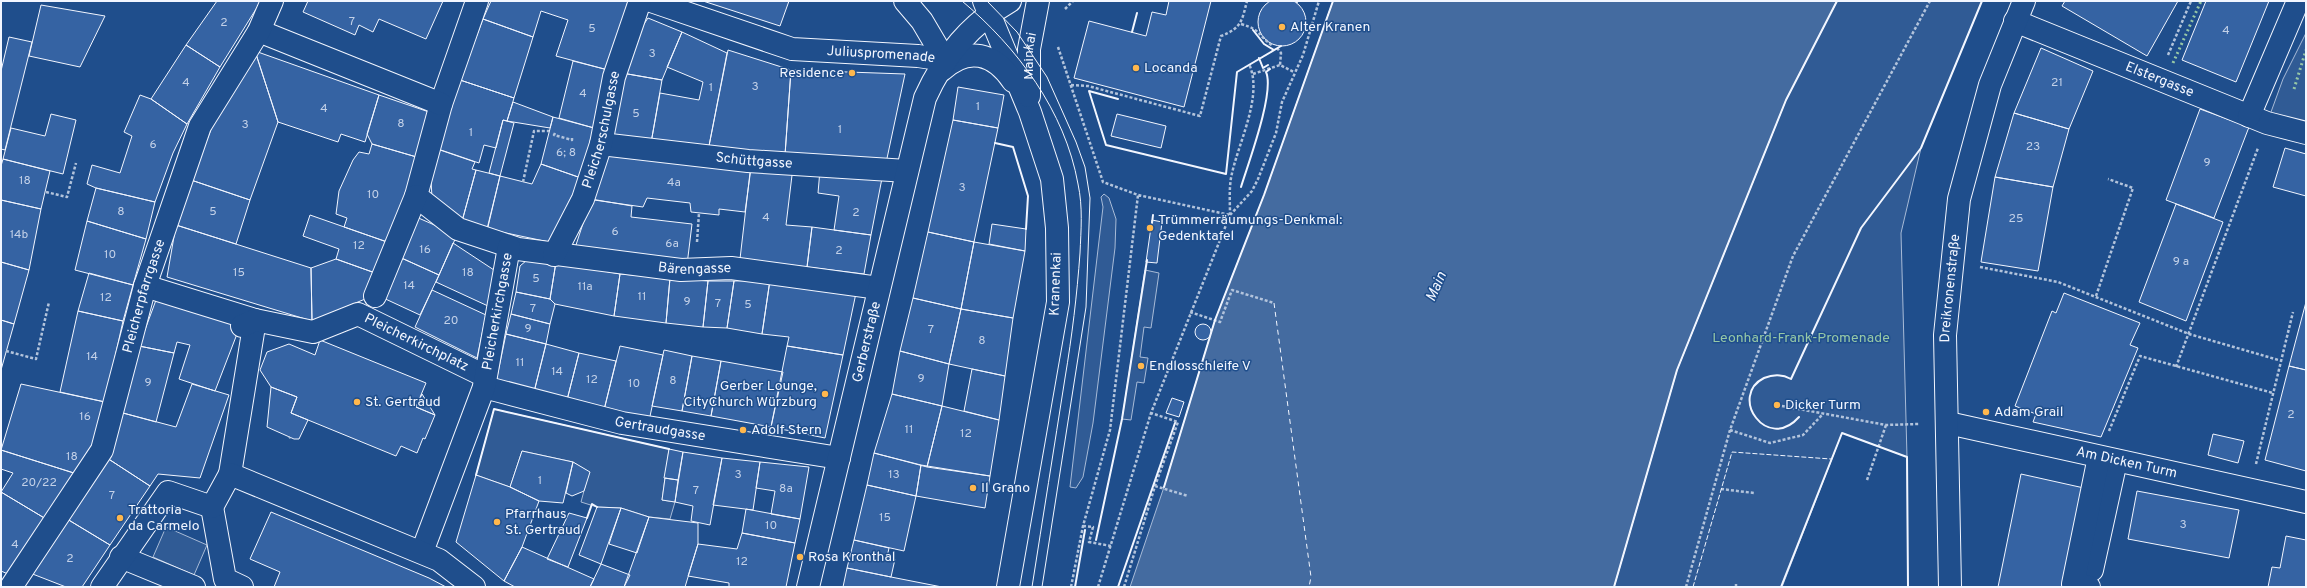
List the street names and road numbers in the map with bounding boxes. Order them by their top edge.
street label: Mainkai [1020,31,1040,80]
street label: Juliuspromenade [826,42,936,67]
street label: Elstergasse [2123,58,2196,101]
street label: Pleicherschulgasse [579,69,624,191]
street label: Schüttgasse [715,149,793,172]
street label: Dreikronenstraße [1936,233,1964,343]
street label: Pleicherpfarrgasse [119,237,169,355]
street label: Pleicherkirchgasse [479,251,516,371]
street label: Kranenkai [1046,252,1066,316]
street label: Bärengasse [657,259,732,279]
street label: Gerberstraße [849,300,885,384]
street label: Pleicherkirchplatz [361,310,471,375]
street label: Gertraudgasse [613,413,707,445]
street label: Am Dicken Turm [2075,443,2179,482]

